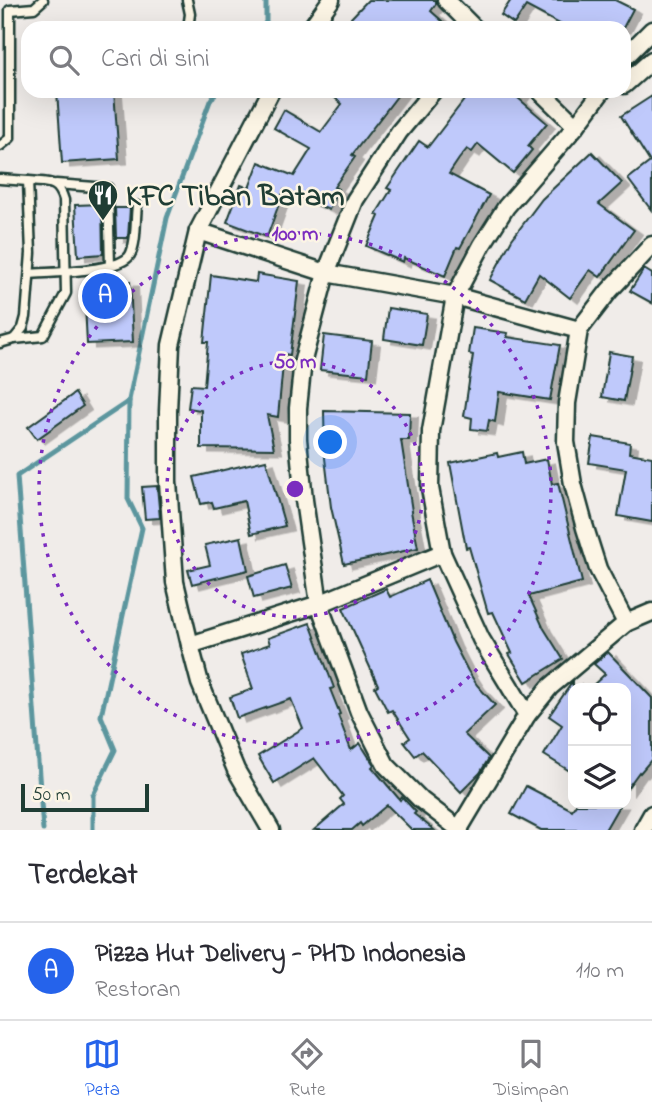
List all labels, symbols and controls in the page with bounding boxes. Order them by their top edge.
search box [21,21,631,98]
icon: search [45,41,83,79]
text: Cari di sini [101,41,210,79]
place label: KFC Tiban Batam [126,176,344,220]
restaurant icon: KFC Tiban Batam [86,178,120,222]
text: 100 m [272,220,318,250]
pin: A [82,270,128,322]
text: 50 m [274,348,316,378]
your location [313,425,347,459]
centre of rings [283,477,307,501]
map controls [568,683,631,809]
button: locate [568,683,631,746]
button: layers [568,746,631,809]
scale bar [21,781,149,813]
text: 50 m [32,782,71,809]
text: Terdekat [28,854,138,898]
text: Pizza Hut Delivery - PHD Indonesia [95,936,466,974]
text: A [44,955,58,988]
text: 110 m [576,955,624,988]
text: Restoran [95,974,180,1007]
tab: Peta [83,1035,121,1104]
tab: Rute [288,1035,326,1104]
tab: Disimpan [493,1035,569,1104]

